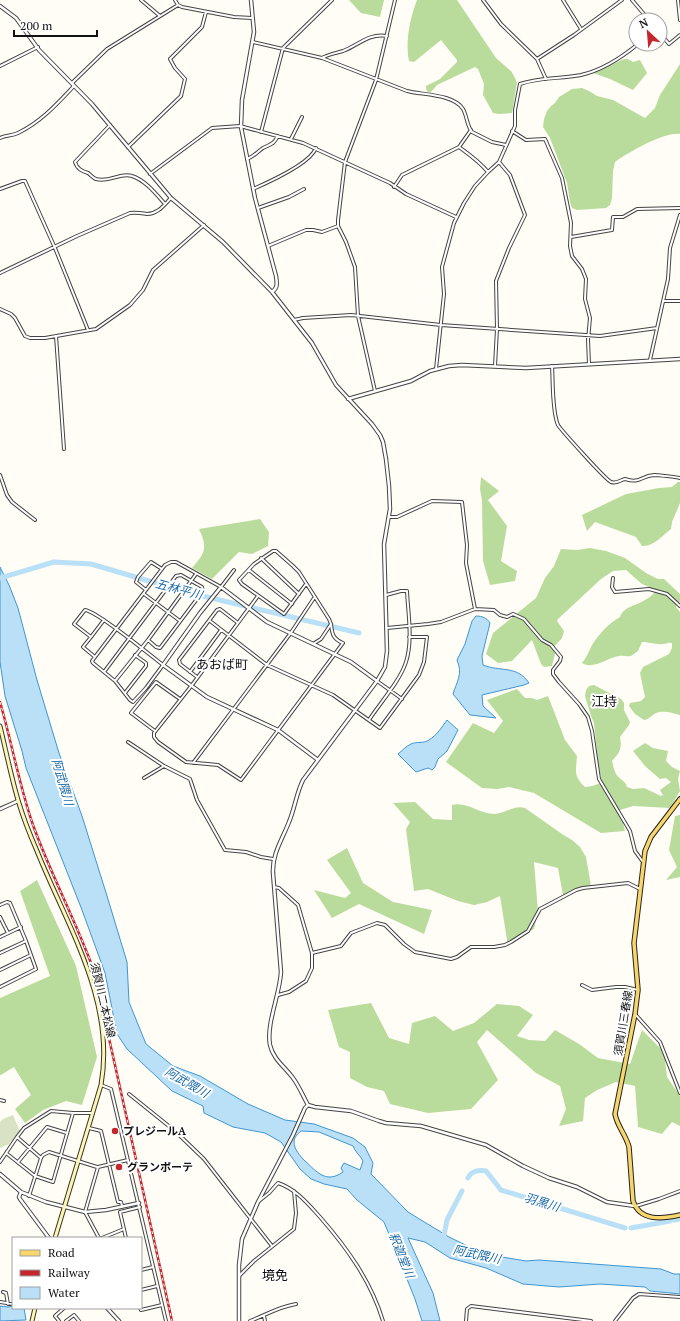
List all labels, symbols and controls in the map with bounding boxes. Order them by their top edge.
scale bar [14,12,97,38]
north arrow [628,12,668,52]
text: N [637,15,651,31]
text: 200 m [20,18,53,33]
water label: 五林平川 [154,576,206,603]
district label: あおば町 [196,655,248,673]
district label: 江持 [591,692,617,710]
water label: 阿武隈川 [49,757,77,809]
street label: 須賀川二本松線 [88,961,118,1039]
street label: 須賀川三春線 [611,989,635,1057]
water label: 阿武隈川 [162,1064,213,1101]
place label: プレジールA [123,1124,187,1138]
marker: プレジールA [110,1126,120,1136]
place label: グランポーテ [127,1160,193,1174]
marker: グランポーテ [114,1162,124,1172]
water label: 羽黒川 [523,1190,563,1215]
water label: 釈迦堂川 [386,1230,419,1282]
legend [12,1237,142,1309]
water label: 阿武隈川 [452,1242,504,1267]
text: Road [48,1245,75,1260]
text: Railway [48,1265,91,1280]
district label: 境免 [262,1266,288,1284]
text: Water [48,1285,80,1300]

